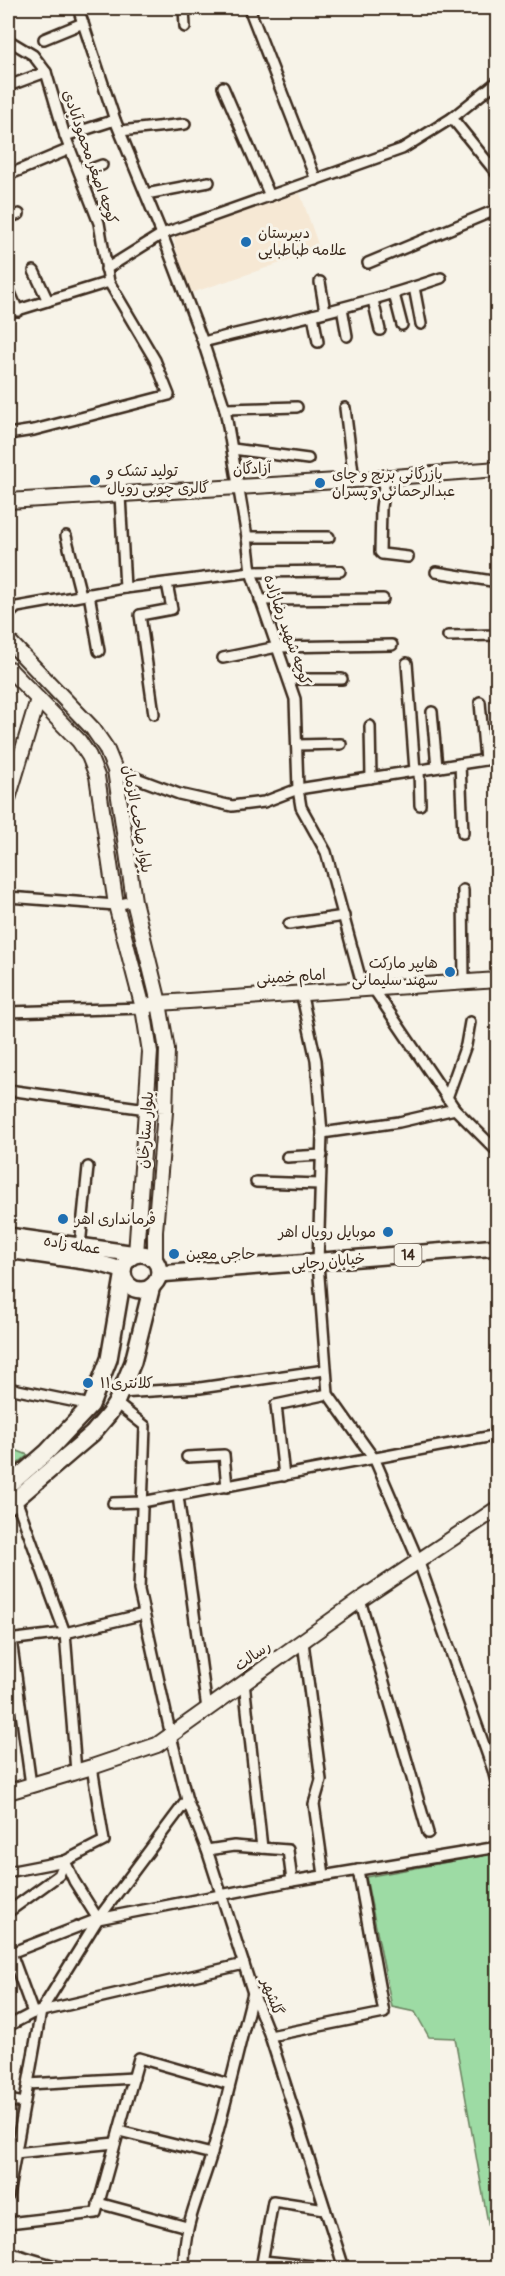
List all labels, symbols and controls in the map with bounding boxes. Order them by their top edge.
street label: کوچه اصغر محمودآبادی [58,87,122,227]
place label: دبیرستان علامه طباطبایی [258,224,348,260]
marker: دبیرستان علامه طباطبایی [239,235,253,249]
street label: آزادگان [232,458,273,479]
place label: تولید تشک و گالری چوبی رویال [106,462,209,498]
place label: بازرگانی برنج و چای عبدالرحمانی و پسران [332,465,455,501]
marker: تولید تشک و گالری چوبی رویال [88,473,102,487]
marker: بازرگانی برنج و چای عبدالرحمانی و پسران [313,476,327,490]
street label: کوچه شهید رضازاده [259,572,315,688]
street label: بلوار صاحب الزمان [118,764,156,874]
place label: هایپر مارکت سهند سلیمانی [352,954,438,990]
street label: امام خمینی [256,965,327,990]
marker: هایپر مارکت سهند سلیمانی [443,965,457,979]
street label: بلوار ستارخان [134,1091,158,1169]
place label: فرمانداری اهر [73,1210,156,1229]
marker: فرمانداری اهر [56,1212,70,1226]
place label: موبایل رویال اهر [276,1223,376,1242]
marker: موبایل رویال اهر [381,1225,395,1239]
street label: عمله زاده [42,1231,102,1259]
road number: 14 [394,1244,422,1266]
place label: حاجی معین [186,1245,256,1264]
marker: حاجی معین [167,1247,181,1261]
street label: خیابان رجایی [290,1249,366,1275]
place label: کلانتری۱۱ [100,1374,153,1393]
marker: کلانتری۱۱ [81,1376,95,1390]
street label: رسالت [231,1637,275,1675]
street label: گلشهر [256,1975,287,2018]

